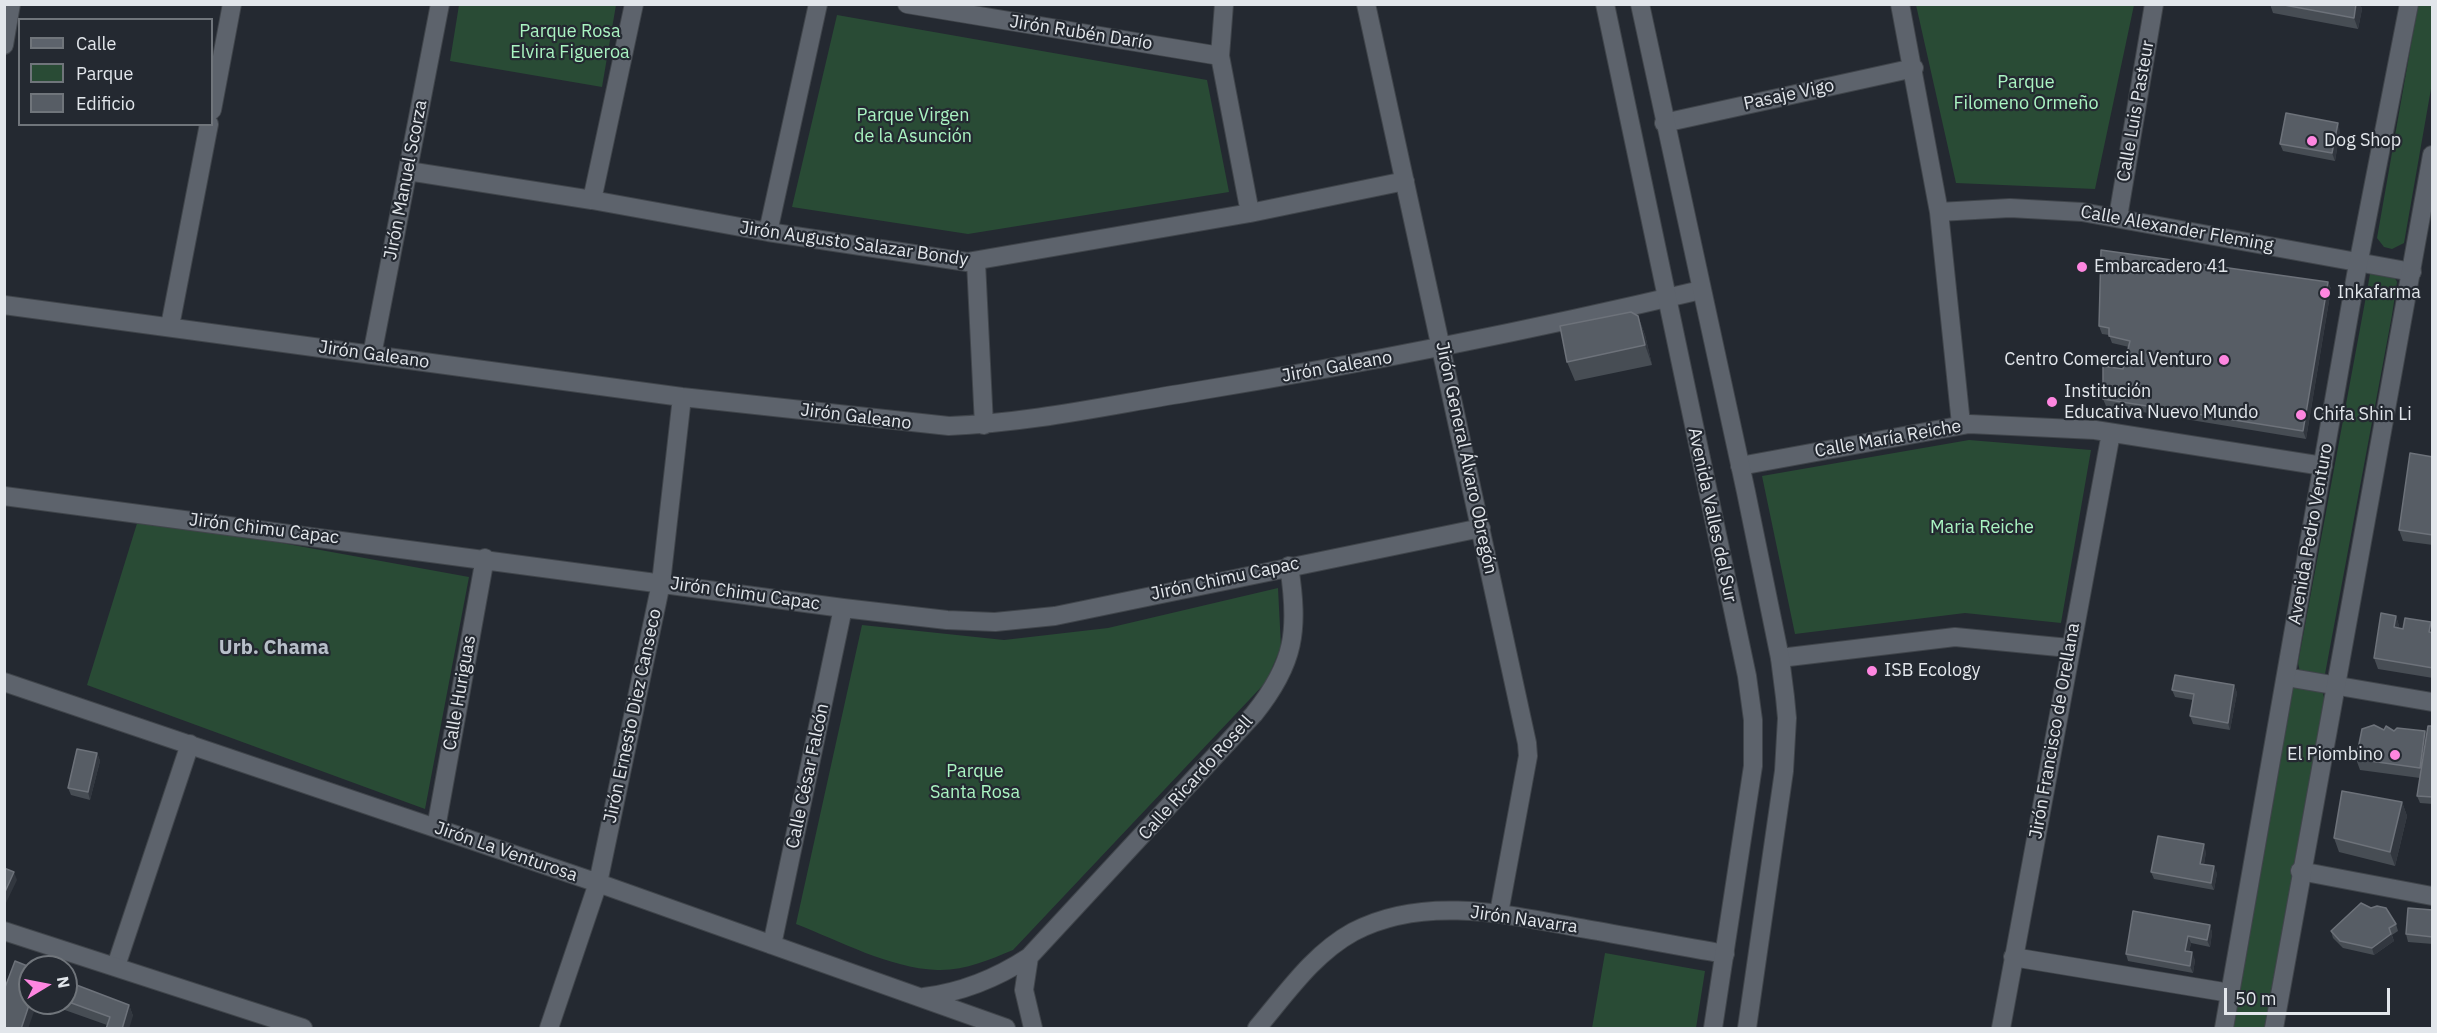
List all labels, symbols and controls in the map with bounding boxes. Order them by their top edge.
street label: Jirón Rubén Darío [1008,11,1154,55]
legend [18,18,213,126]
park label: Parque Rosa Elvira Figueroa [510,21,630,63]
text: Calle [76,32,116,55]
street label: Calle Luis Pasteur [2113,39,2159,183]
text: Parque [76,62,133,85]
park label: Parque Filomeno Ormeño [1954,72,2098,115]
street label: Pasaje Vigo [1742,75,1836,115]
text: Edificio [76,92,135,115]
street label: Jirón Manuel Scorza [380,98,432,262]
park label: Parque Virgen de la Asunción [854,105,972,148]
place label: Dog Shop [2324,130,2401,152]
marker: Dog Shop [2305,134,2319,148]
street label: Calle Alexander Fleming [2079,201,2275,257]
street label: Jirón Augusto Salazar Bondy [738,217,970,271]
place label: Embarcadero 41 [2094,256,2228,278]
marker: Embarcadero 41 [2075,260,2089,274]
place label: Inkafarma [2337,282,2421,304]
marker: Inkafarma [2318,286,2332,300]
street label: Jirón Galeano [317,337,431,373]
street label: Jirón General Álvaro Obregón [1431,340,1501,576]
street label: Jirón Galeano [1280,347,1394,387]
place label: Centro Comercial Venturo [2004,349,2212,371]
marker: Centro Comercial Venturo [2217,353,2231,367]
place label: Institución Educativa Nuevo Mundo [2064,381,2258,424]
marker: Institución Educativa Nuevo Mundo [2045,395,2059,409]
street label: Jirón Galeano [799,399,913,435]
place label: Chifa Shin Li [2313,404,2412,426]
marker: Chifa Shin Li [2294,408,2308,422]
street label: Calle María Reiche [1813,415,1963,463]
street label: Avenida Valles del Sur [1683,426,1741,604]
street label: Avenida Pedro Venturo [2284,441,2338,627]
street label: Jirón Chimu Capac [188,509,340,549]
park label: Maria Reiche [1930,517,2034,539]
street label: Jirón Chimu Capac [1149,553,1301,605]
street label: Jirón Chimu Capac [669,573,821,615]
street label: Jirón Ernesto Diez Canseco [600,607,666,825]
street label: Jirón Francisco de Orellana [2025,621,2085,841]
street label: Calle Huriguas [439,634,481,752]
district label: Urb. Chama [219,636,329,660]
place label: ISB Ecology [1884,660,1981,682]
marker: ISB Ecology [1865,664,1879,678]
street label: Calle César Falcón [782,701,834,851]
street label: Calle Ricardo Rosell [1134,711,1258,845]
place label: El Piombino [2287,744,2383,766]
marker: El Piombino [2388,748,2402,762]
park label: Parque Santa Rosa [930,761,1020,804]
street label: Jirón La Venturosa [432,817,580,887]
street label: Jirón Navarra [1469,902,1579,938]
north arrow [18,955,78,1015]
text: N [53,975,75,990]
scale bar [2227,976,2394,1014]
text: 50 m [2235,987,2277,1010]

